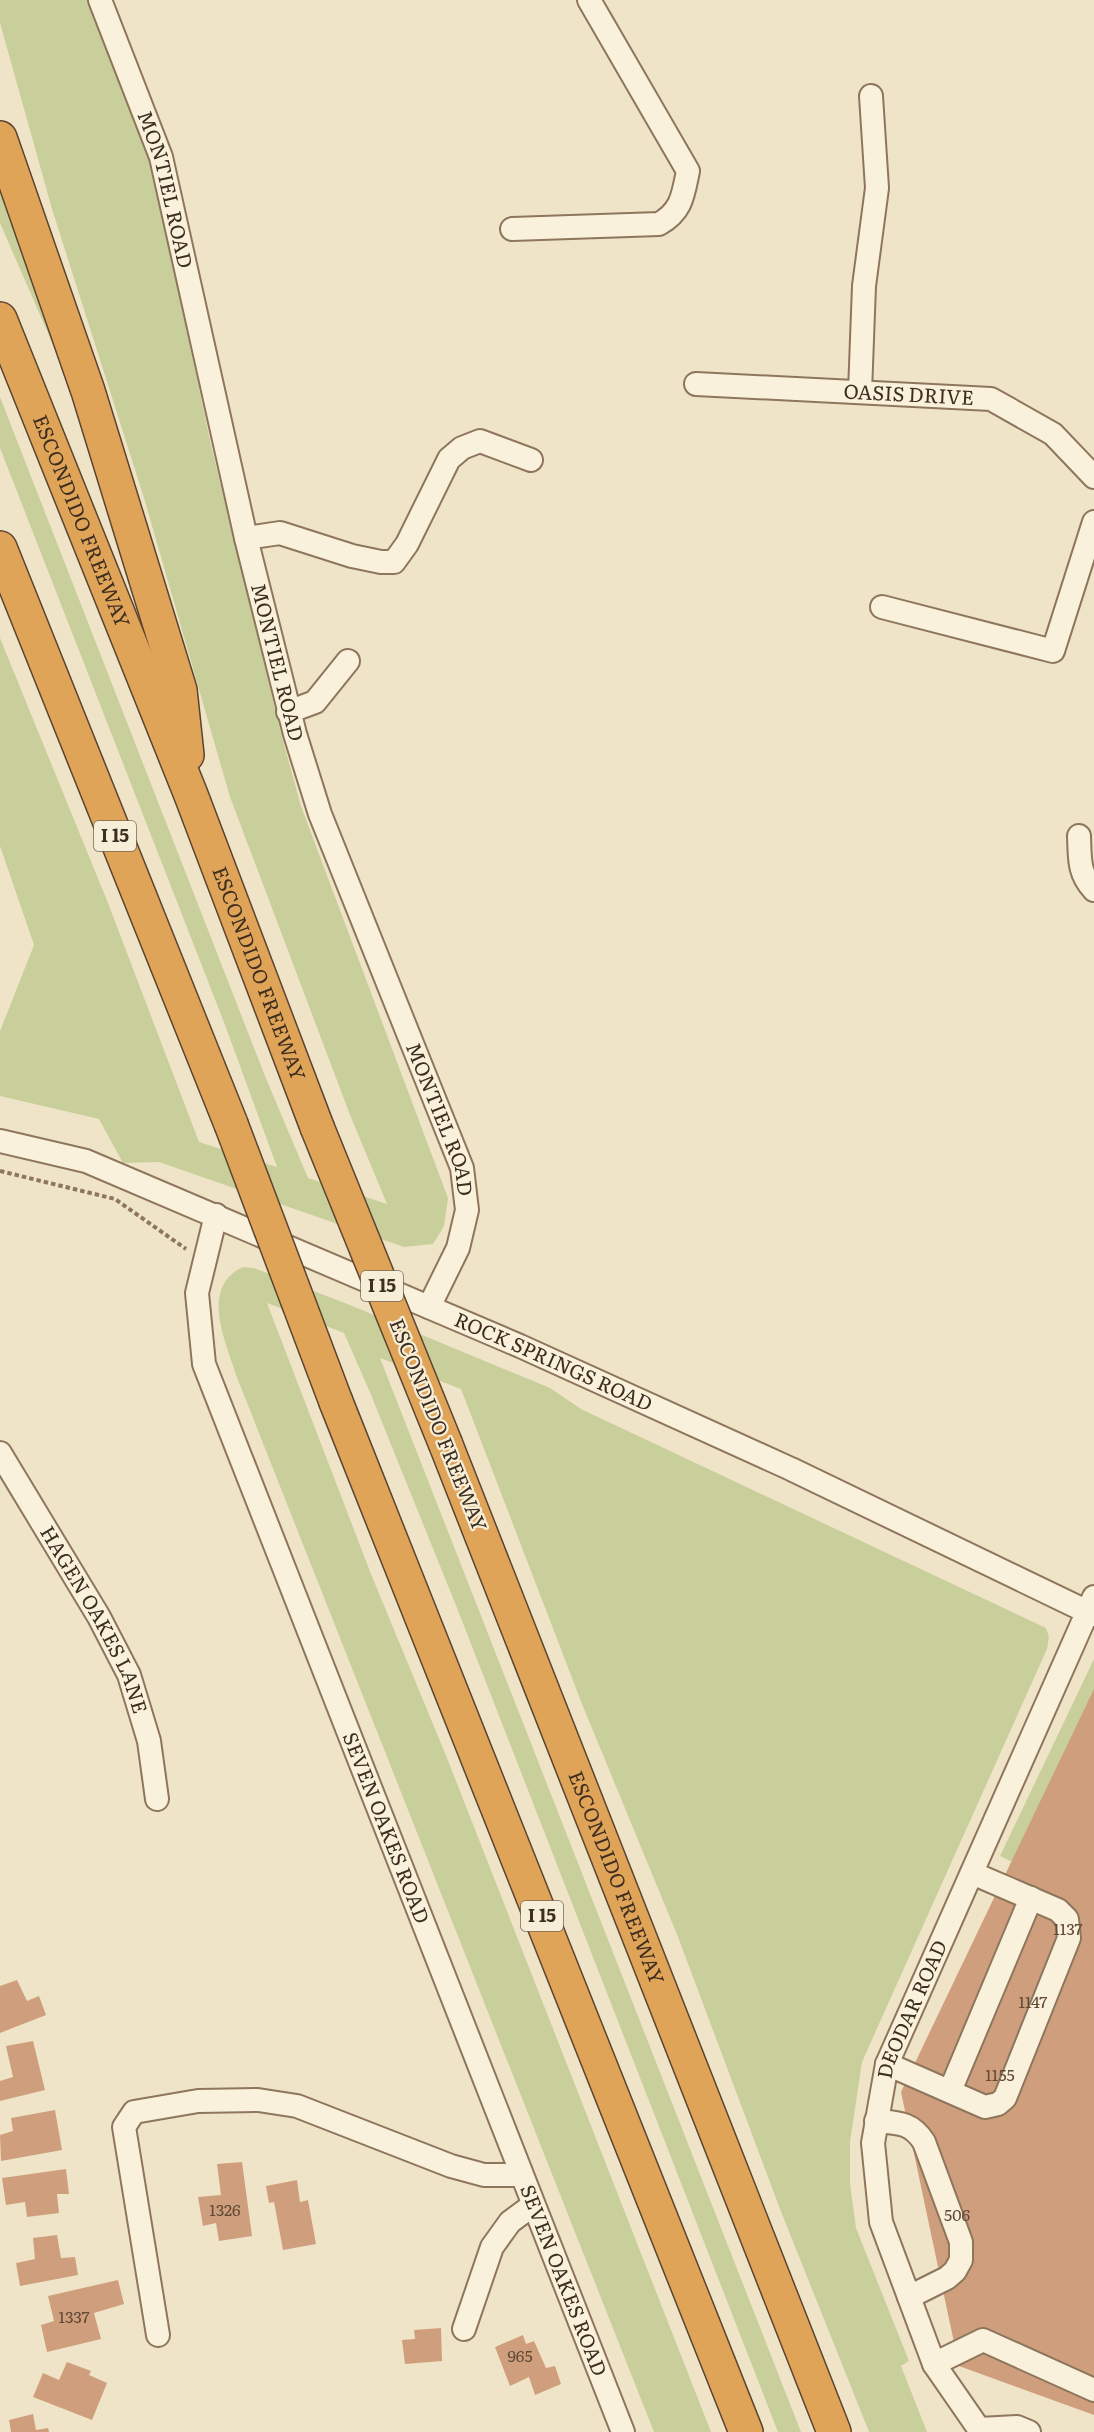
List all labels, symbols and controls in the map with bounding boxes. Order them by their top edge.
street label: MONTIEL ROAD [131,106,202,271]
street label: OASIS DRIVE [843,375,975,411]
street label: ESCONDIDO FREEWAY [27,410,139,632]
street label: MONTIEL ROAD [245,580,313,744]
road number: I 15 [94,821,136,851]
street label: ESCONDIDO FREEWAY [206,861,315,1084]
street label: MONTIEL ROAD [400,1037,482,1197]
road number: I 15 [361,1271,403,1301]
street label: ROCK SPRINGS ROAD [450,1303,658,1417]
street label: ESCONDIDO FREEWAY [383,1313,496,1535]
street label: HAGEN OAKES LANE [34,1519,157,1717]
street label: SEVEN OAKES ROAD [337,1727,439,1927]
street label: ESCONDIDO FREEWAY [562,1766,674,1988]
road number: I 15 [521,1901,563,1931]
house number: 1137 [1053,1916,1083,1940]
street label: DEODAR ROAD [868,1934,953,2081]
house number: 1147 [1019,1989,1047,2013]
house number: 1155 [985,2062,1015,2086]
street label: SEVEN OAKES ROAD [514,2179,617,2380]
house number: 1326 [209,2197,241,2221]
house number: 506 [944,2202,970,2226]
house number: 1337 [58,2304,90,2328]
house number: 965 [507,2343,533,2367]

